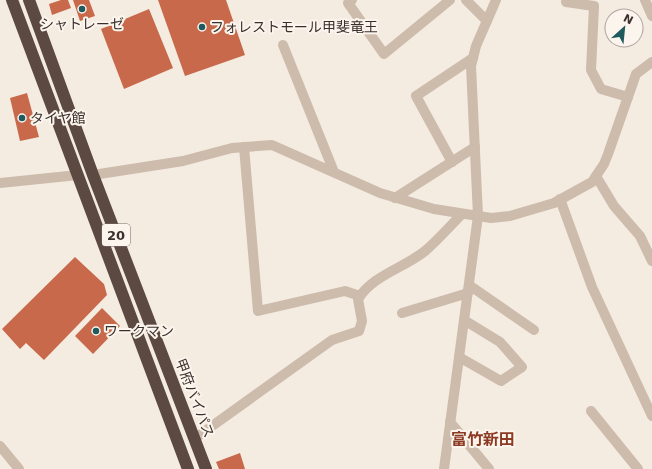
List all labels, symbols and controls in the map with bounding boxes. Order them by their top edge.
marker: シャトレーゼ [77,4,87,14]
north arrow [604,8,644,48]
text: N [621,12,635,27]
place label: シャトレーゼ [40,16,124,32]
place label: フォレストモール甲斐竜王 [210,19,378,35]
marker: フォレストモール甲斐竜王 [197,22,207,32]
place label: タイヤ館 [30,110,86,126]
marker: タイヤ館 [17,113,27,123]
road number: 20 [102,224,130,246]
place label: ワークマン [104,323,174,339]
marker: ワークマン [91,326,101,336]
street label: 甲府バイパス [173,356,217,440]
district label: 富竹新田 [451,430,515,449]

